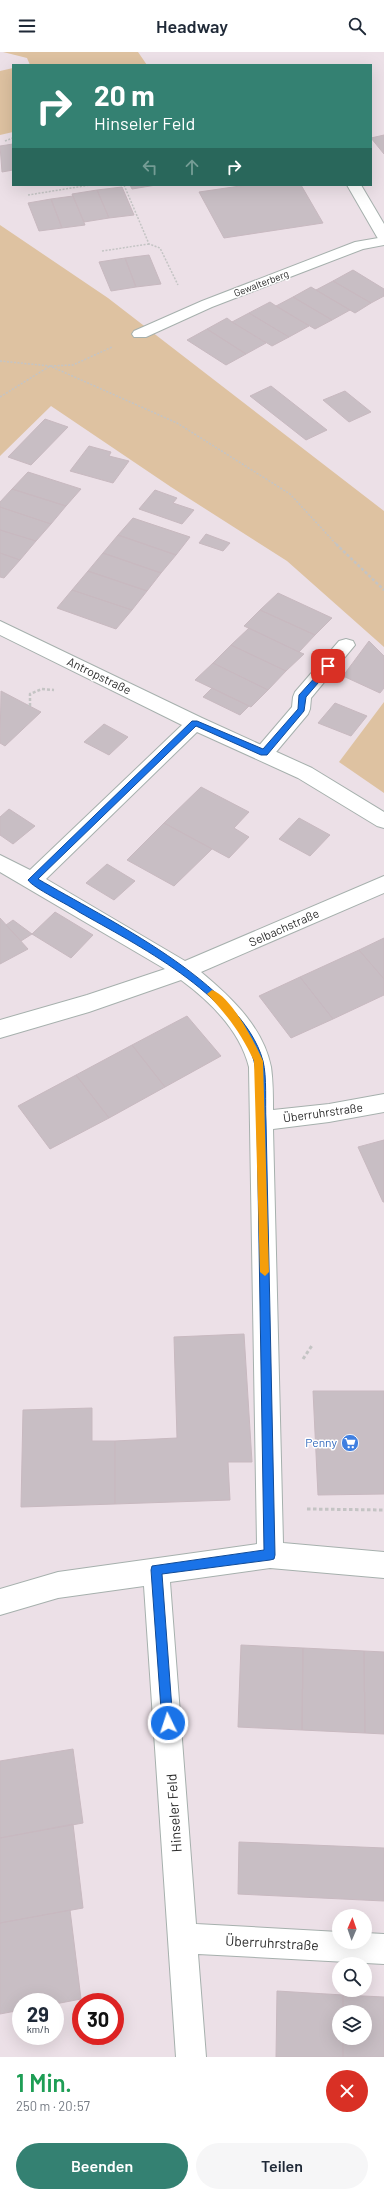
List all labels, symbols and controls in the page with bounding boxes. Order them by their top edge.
icon: menu [16,15,38,37]
text: Headway [156,15,228,37]
icon: search [346,15,368,37]
text: 20 m [94,78,155,112]
icon: right [28,80,80,132]
text: Hinseler Feld [94,112,195,134]
icon: left [139,156,161,178]
icon: ahead [181,156,203,178]
icon: right [223,156,245,178]
street label: Gewalterberg [232,267,290,299]
pin [311,649,345,683]
street label: Antropstraße [65,654,134,697]
icon: arrive [317,655,339,677]
street label: Selbachstraße [246,905,321,949]
street label: Überruhrstraße [282,1099,364,1125]
supermarket icon: Penny [340,1433,360,1453]
place label: Penny [305,1435,337,1449]
position arrow [147,1702,189,1744]
street label: Hinseler Feld [162,1773,185,1853]
north arrow [332,1909,372,1949]
map controls [332,1909,372,2045]
street label: Überruhrstraße [225,1932,319,1953]
button: search [332,1957,372,1997]
speed limit sign: 30 [72,1993,124,2045]
text: 29 [27,2002,49,2026]
button: layers [332,2005,372,2045]
text: km/h [27,2023,49,2035]
text: 1 Min. [16,2068,72,2097]
button: close [326,2070,368,2112]
text: 250 m · 20:57 [16,2098,90,2114]
button: Beenden [16,2143,188,2189]
button: Teilen [196,2143,368,2189]

